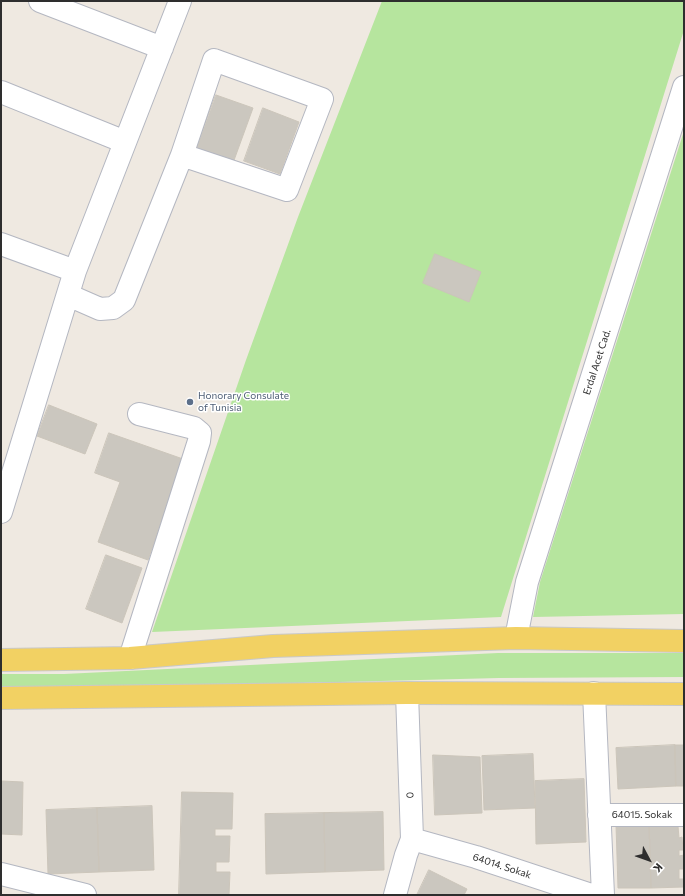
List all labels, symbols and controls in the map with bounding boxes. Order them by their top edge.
street label: Erdal Acet Cad. [581,328,613,396]
place label: Honorary Consulate of Tunisia [198,390,289,414]
marker: Honorary Consulate of Tunisia [185,397,195,407]
street label: 0 [404,792,416,798]
street label: 64015. Sokak [612,809,672,821]
north arrow [629,840,669,880]
street label: 64014. Sokak [471,851,533,881]
text: K [651,861,666,875]

